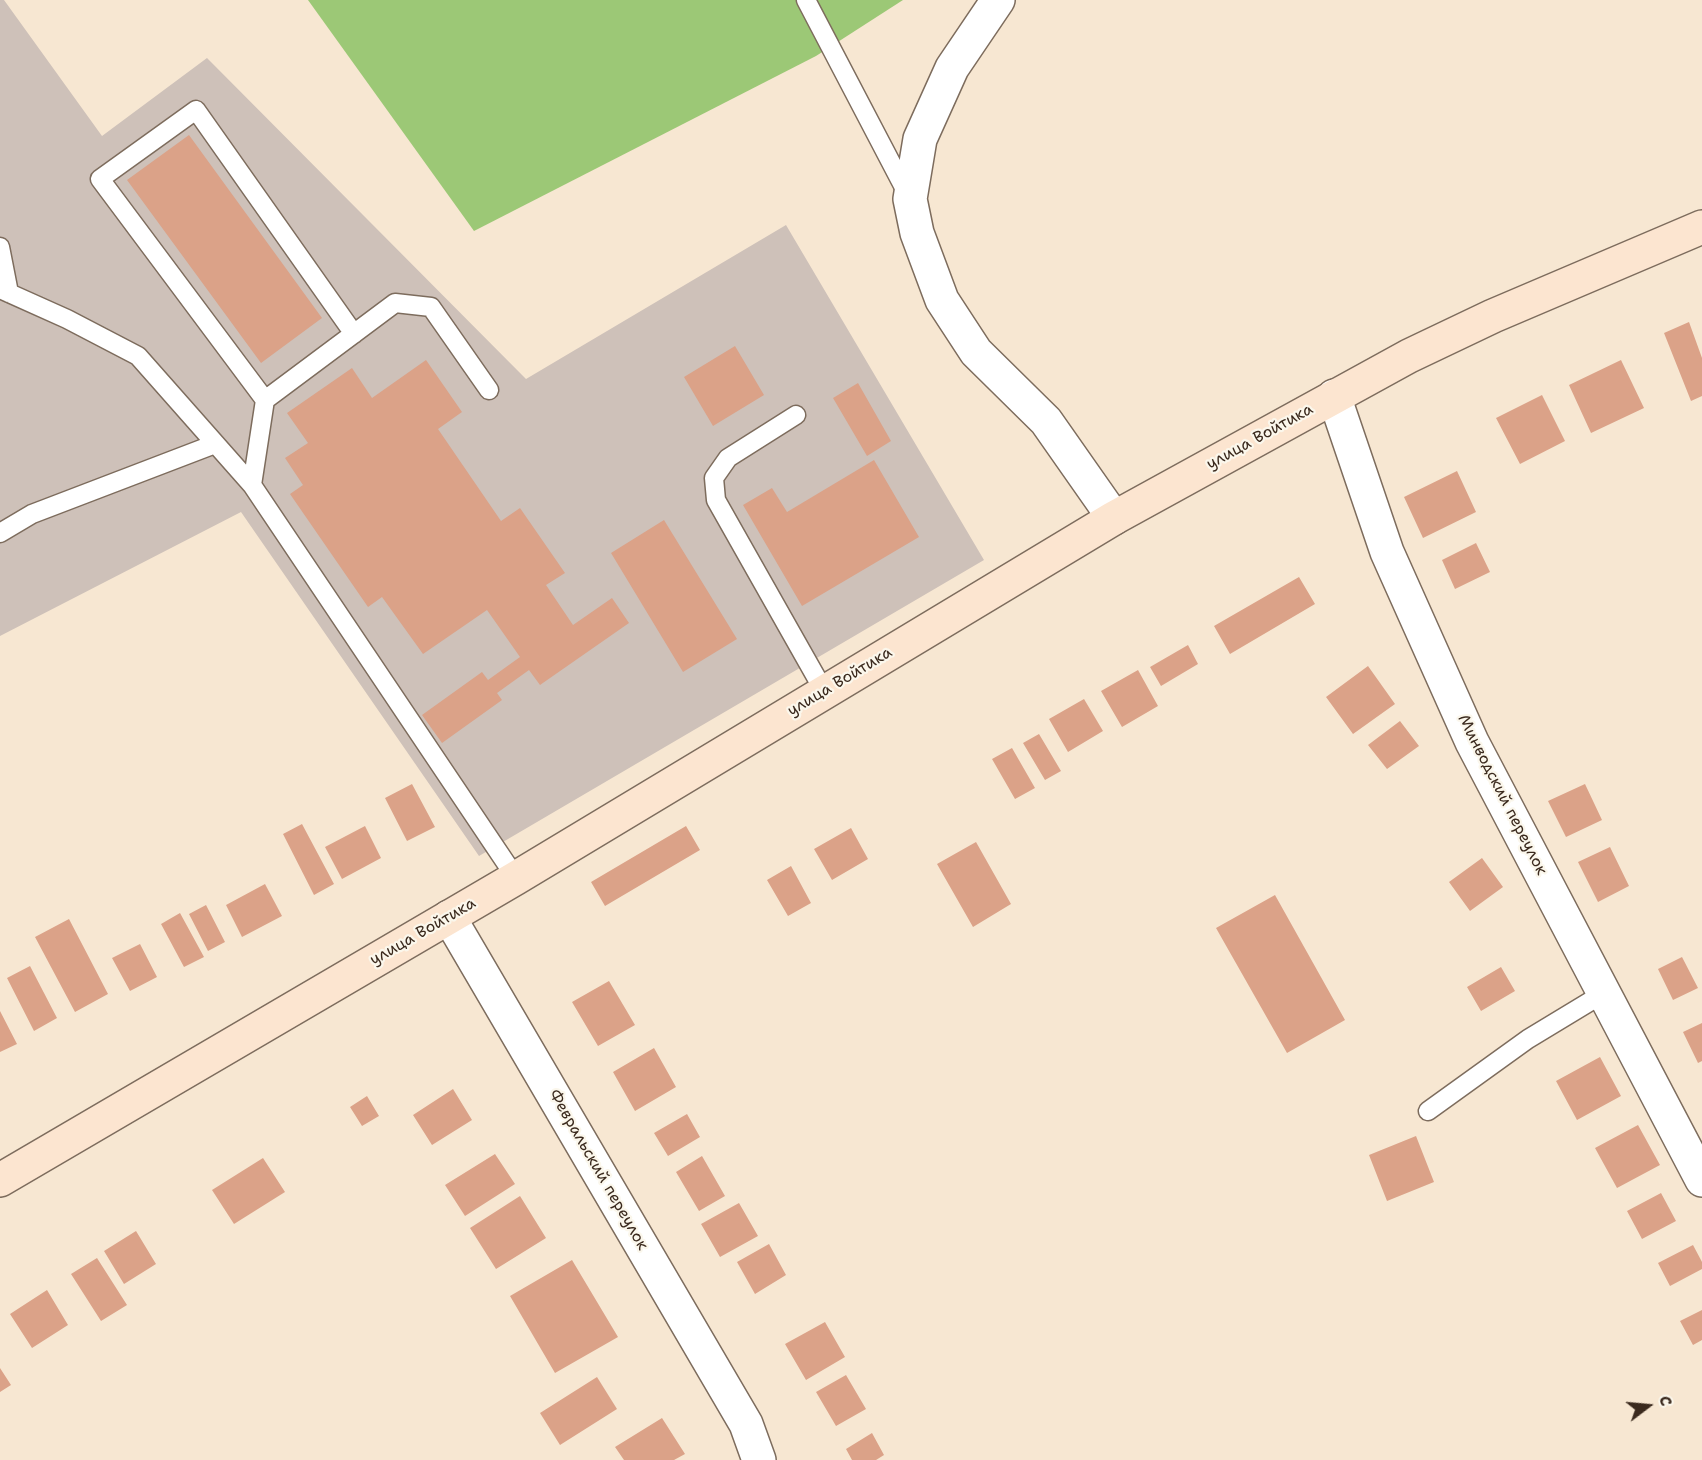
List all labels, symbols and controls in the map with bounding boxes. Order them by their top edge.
street label: улица Войтика [1203,400,1317,474]
street label: улица Войтика [784,643,896,721]
street label: Минводский переулок [1453,712,1551,878]
street label: улица Войтика [367,894,479,970]
street label: Февральский переулок [544,1086,652,1254]
north arrow [1618,1376,1678,1436]
text: С [1654,1393,1677,1409]

